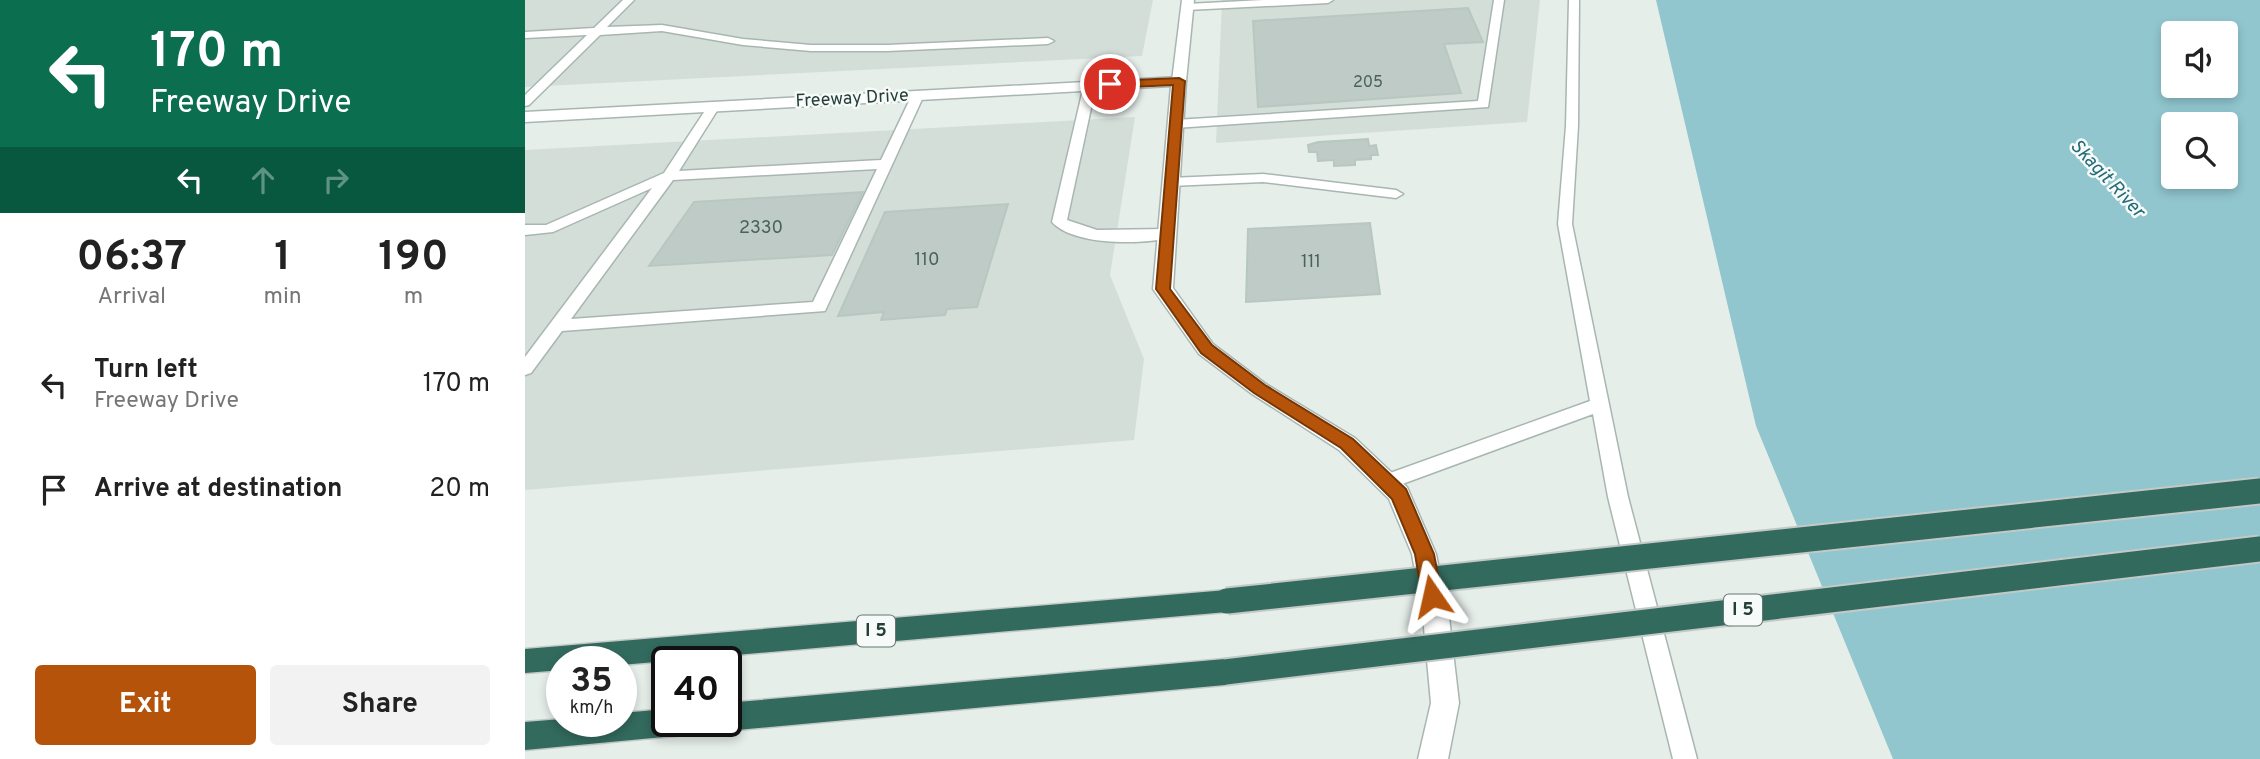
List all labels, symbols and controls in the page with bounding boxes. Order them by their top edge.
map controls [2161,21,2238,189]
button: sound [2161,21,2238,98]
text: 170 m [150,23,283,85]
icon: left [35,28,126,119]
pin [1080,54,1140,114]
icon: arrive [1091,65,1129,103]
house number: 205 [1353,73,1383,93]
text: Freeway Drive [150,84,352,124]
street label: Freeway Drive [795,85,909,113]
button: search [2161,112,2238,189]
water label: Skagit River [2064,135,2151,225]
icon: left [171,161,209,199]
icon: ahead [244,161,282,199]
icon: right [317,161,355,199]
house number: 2330 [739,217,783,240]
text: 06:37 [76,232,187,285]
text: 1 [274,232,291,285]
text: 190 [378,232,449,285]
house number: 110 [915,249,939,272]
house number: 111 [1301,251,1321,274]
text: Arrival [97,283,166,312]
text: min [263,283,302,312]
text: m [404,283,423,312]
text: Turn left [94,354,198,387]
icon: left [35,366,73,404]
text: 170 m [423,368,490,401]
text: Freeway Drive [94,387,239,416]
icon: arrive [35,471,73,509]
text: Arrive at destination [94,473,342,506]
text: 20 m [429,473,490,506]
position arrow [1395,559,1469,633]
road number: I 5 [1724,594,1762,625]
road number: I 5 [857,616,895,646]
speed limit sign: 40 [651,646,742,737]
text: 35 [570,660,613,704]
button: Exit [35,665,256,745]
button: Share [270,665,490,745]
text: km/h [570,697,613,720]

